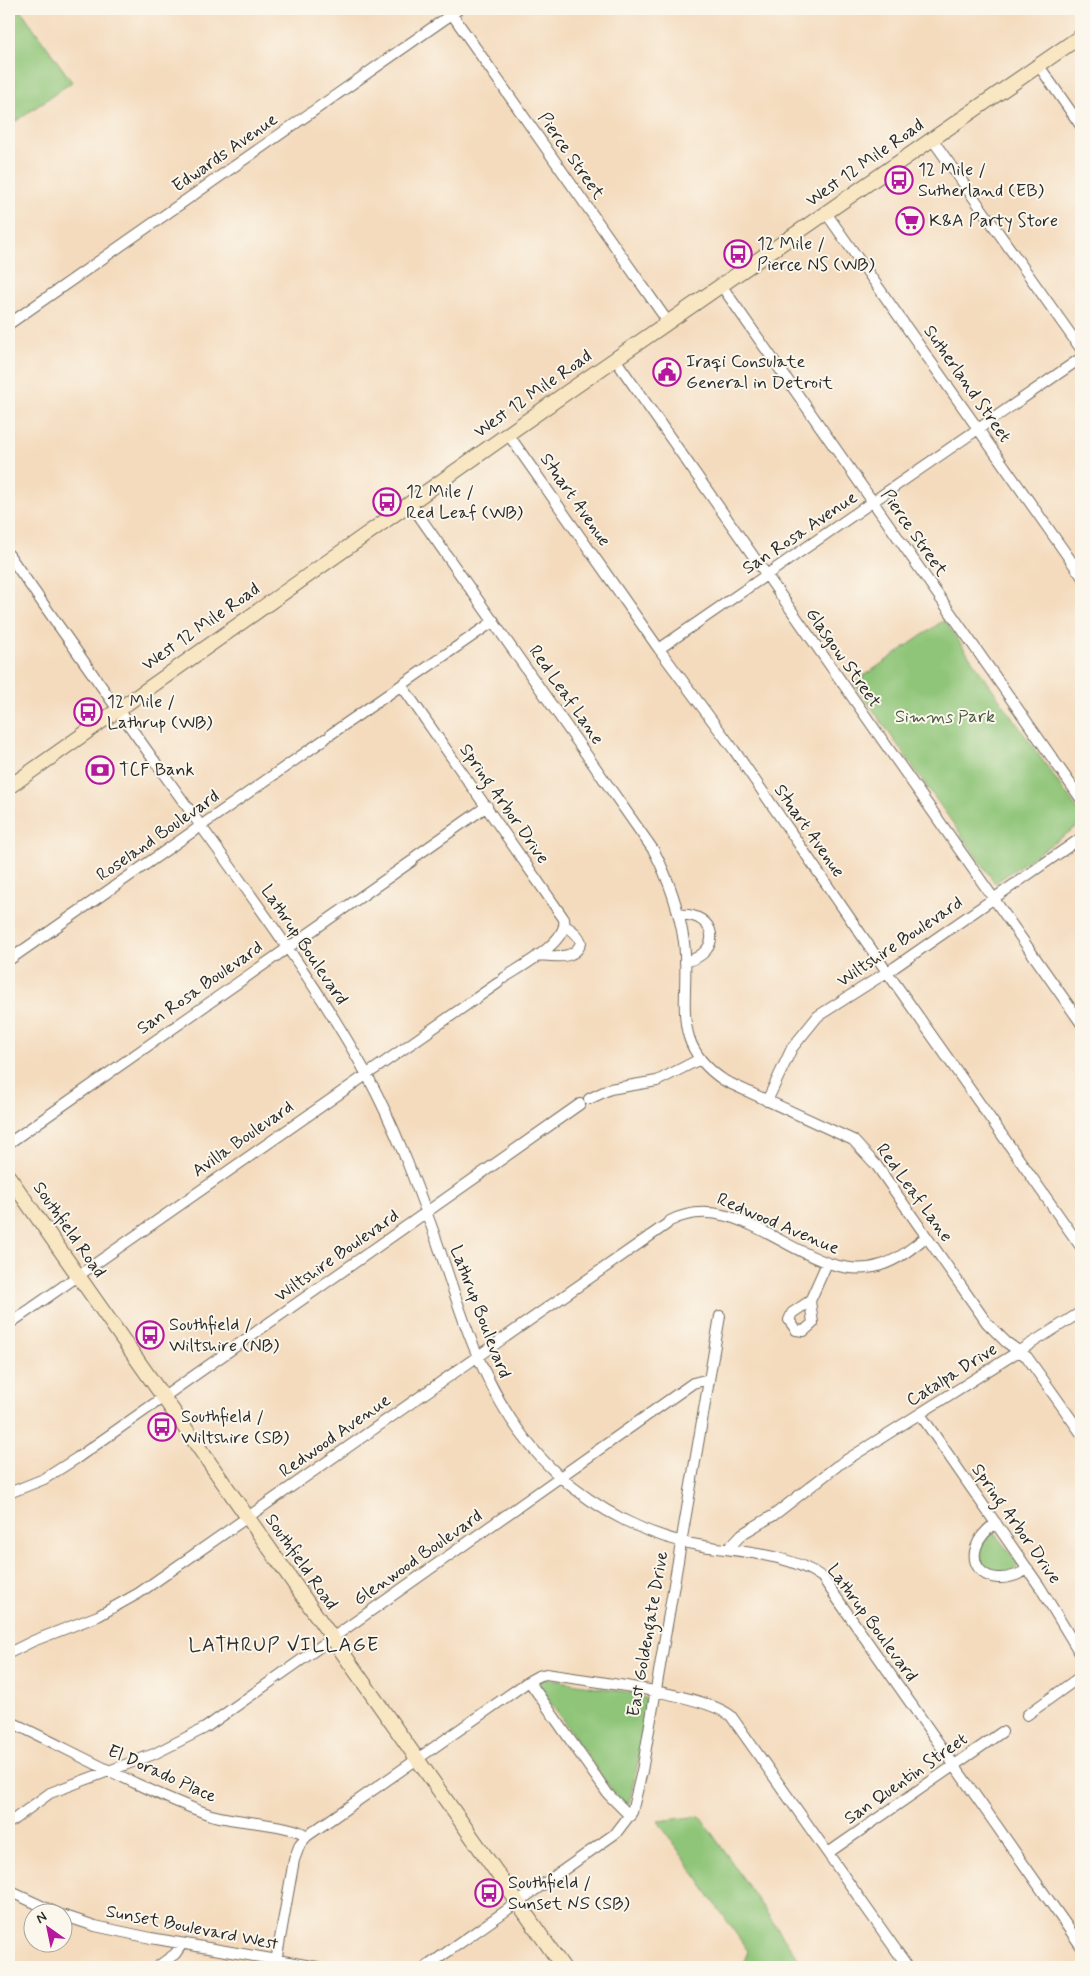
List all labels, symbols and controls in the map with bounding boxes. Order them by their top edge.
street label: Pierce Street [532,107,610,205]
street label: Edwards Avenue [167,108,283,198]
street label: West 12 Mile Road [801,113,929,213]
place label: 12 Mile / Sutherland (EB) [918,158,1045,203]
bus stop icon: 12 Mile / Sutherland (EB) [884,165,914,195]
supermarket icon: K&A Party Store [895,206,925,236]
place label: K&A Party Store [929,209,1058,233]
place label: 12 Mile / Pierce NS (WB) [757,232,875,277]
bus stop icon: 12 Mile / Pierce NS (WB) [723,239,753,269]
street label: Sutherland Street [917,320,1017,448]
street label: West 12 Mile Road [469,344,597,444]
place label: Iraqi Consulate General in Detroit [686,350,833,395]
public building icon: Iraqi Consulate General in Detroit [652,357,682,387]
street label: Stuart Avenue [534,448,616,552]
place label: 12 Mile / Red Leaf (WB) [406,480,524,525]
street label: Pierce Street [875,484,953,582]
street label: San Rosa Avenue [738,486,862,580]
bus stop icon: 12 Mile / Red Leaf (WB) [372,487,402,517]
street label: West 12 Mile Road [137,577,265,677]
street label: Glasgow Street [800,603,886,713]
street label: Red Leaf Lane [523,640,609,750]
place label: 12 Mile / Lathrup (WB) [107,690,213,735]
bus stop icon: 12 Mile / Lathrup (WB) [73,697,103,727]
park label: Simms Park [895,705,995,729]
street label: Spring Arbor Drive [452,739,554,870]
bank icon: TCF Bank [85,755,115,785]
place label: TCF Bank [119,758,195,782]
street label: Stuart Avenue [768,779,850,883]
street label: Roseland Boulevard [92,785,224,887]
street label: Lathrup Boulevard [255,880,353,1010]
street label: Wiltshire Boulevard [832,891,968,993]
street label: San Rosa Boulevard [132,936,268,1040]
street label: Avilla Boulevard [187,1095,299,1183]
street label: Red Leaf Lane [870,1139,958,1247]
street label: Southfield Road [27,1177,111,1283]
street label: Redwood Avenue [713,1187,843,1261]
street label: Wiltshire Boulevard [270,1204,404,1308]
street label: Lathrup Boulevard [444,1242,516,1382]
place label: Southfield / Wiltshire (NB) [169,1313,280,1358]
bus stop icon: Southfield / Wiltshire (NB) [135,1320,165,1350]
street label: Catalpa Drive [902,1338,1002,1412]
street label: Redwood Avenue [274,1389,396,1483]
place label: Southfield / Wiltshire (SB) [181,1405,290,1450]
bus stop icon: Southfield / Wiltshire (SB) [147,1412,177,1442]
street label: Spring Arbor Drive [964,1459,1066,1590]
street label: Glenwood Boulevard [349,1504,487,1612]
street label: Southfield Road [259,1509,343,1615]
street label: East Goldengate Drive [622,1549,676,1719]
street label: Lathrup Boulevard [821,1559,923,1687]
district label: LATHRUP VILLAGE [189,1632,379,1659]
street label: San Quentin Street [840,1727,973,1831]
street label: El Dorado Place [104,1739,220,1809]
place label: Southfield / Sunset NS (SB) [508,1871,630,1916]
bus stop icon: Southfield / Sunset NS (SB) [474,1878,504,1908]
street label: Sunset Boulevard West [104,1900,281,1957]
north arrow [22,1904,72,1954]
text: N [33,1908,50,1928]

